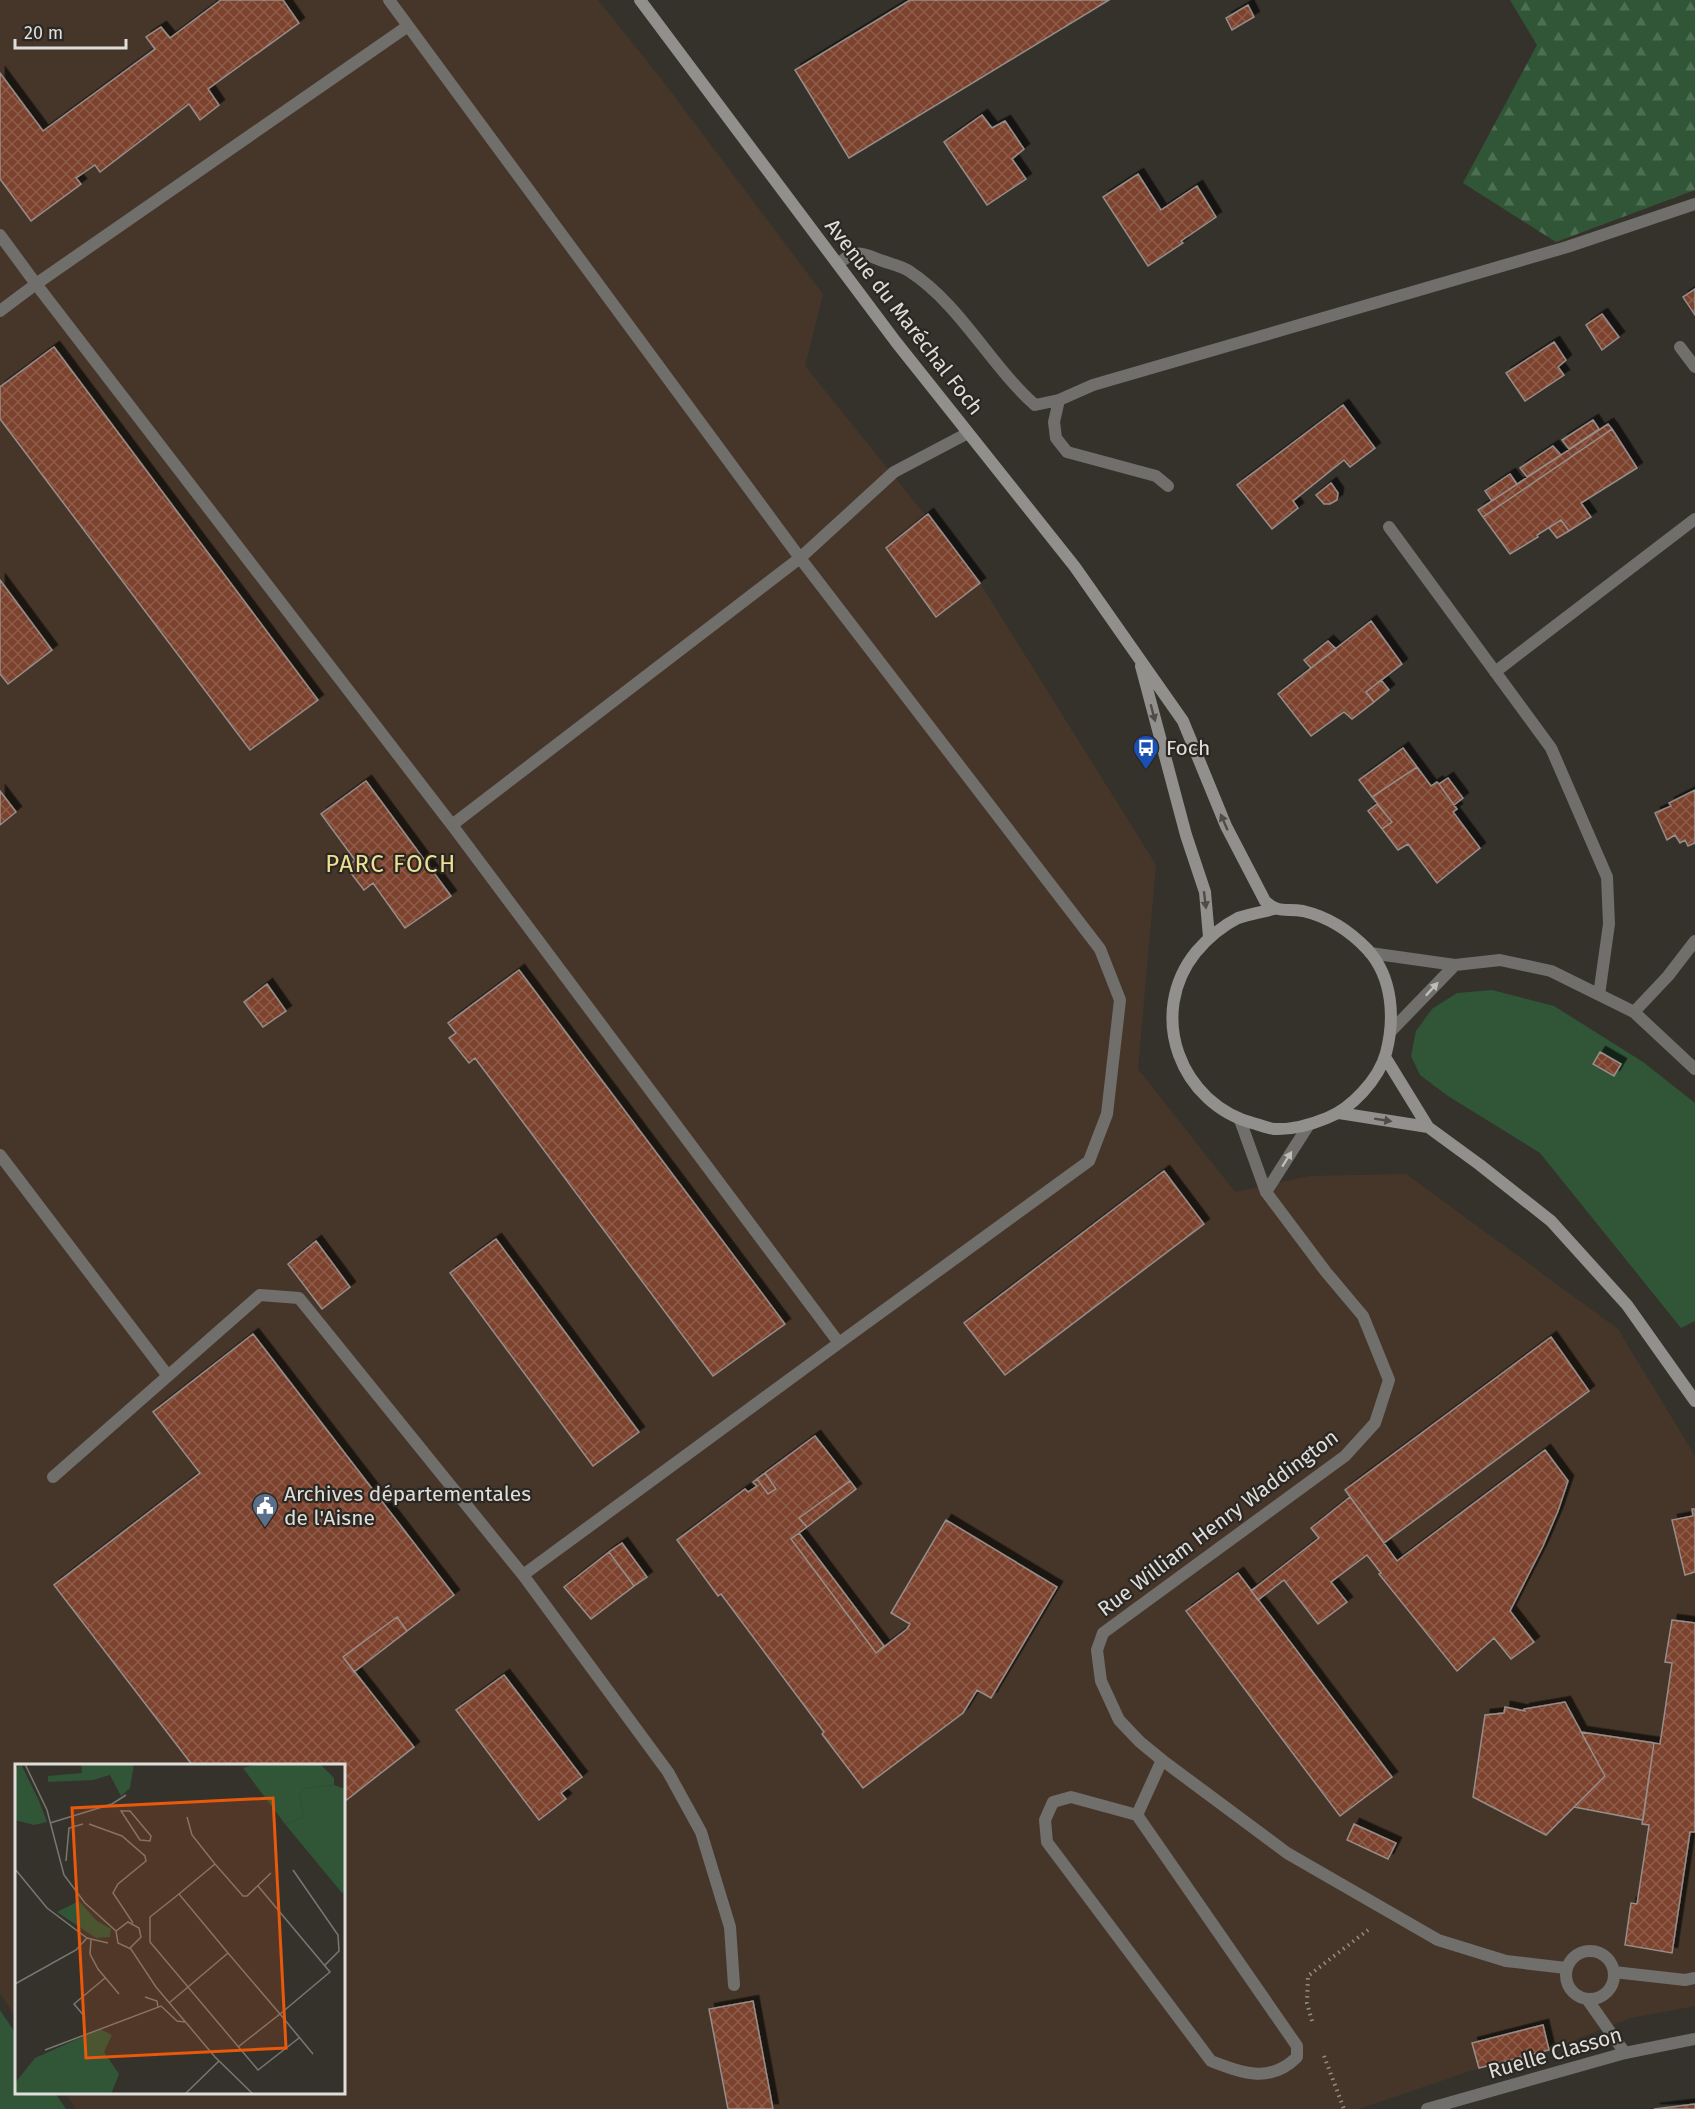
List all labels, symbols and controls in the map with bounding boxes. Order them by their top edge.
scale bar [15,12,126,50]
text: 20 m [24,22,63,44]
street label: Avenue du Maréchal Foch [819,214,989,420]
one-way arrow [1149,704,1159,722]
bus stop icon: Foch [1131,733,1161,771]
place label: Foch [1166,735,1210,761]
one-way arrow [1220,814,1229,831]
district label: PARC FOCH [325,850,457,878]
one-way arrow [1200,891,1210,910]
one-way arrow [1424,982,1438,996]
one-way arrow [1374,1116,1393,1125]
one-way arrow [1282,1151,1293,1167]
street label: Rue William Henry Waddington [1092,1424,1344,1622]
place label: Archives départementales de l'Aisne [284,1481,531,1531]
public building icon: Archives départementales de l'Aisne [250,1491,280,1529]
inset map [15,1764,345,2094]
street label: Ruelle Classon [1485,2021,1625,2085]

